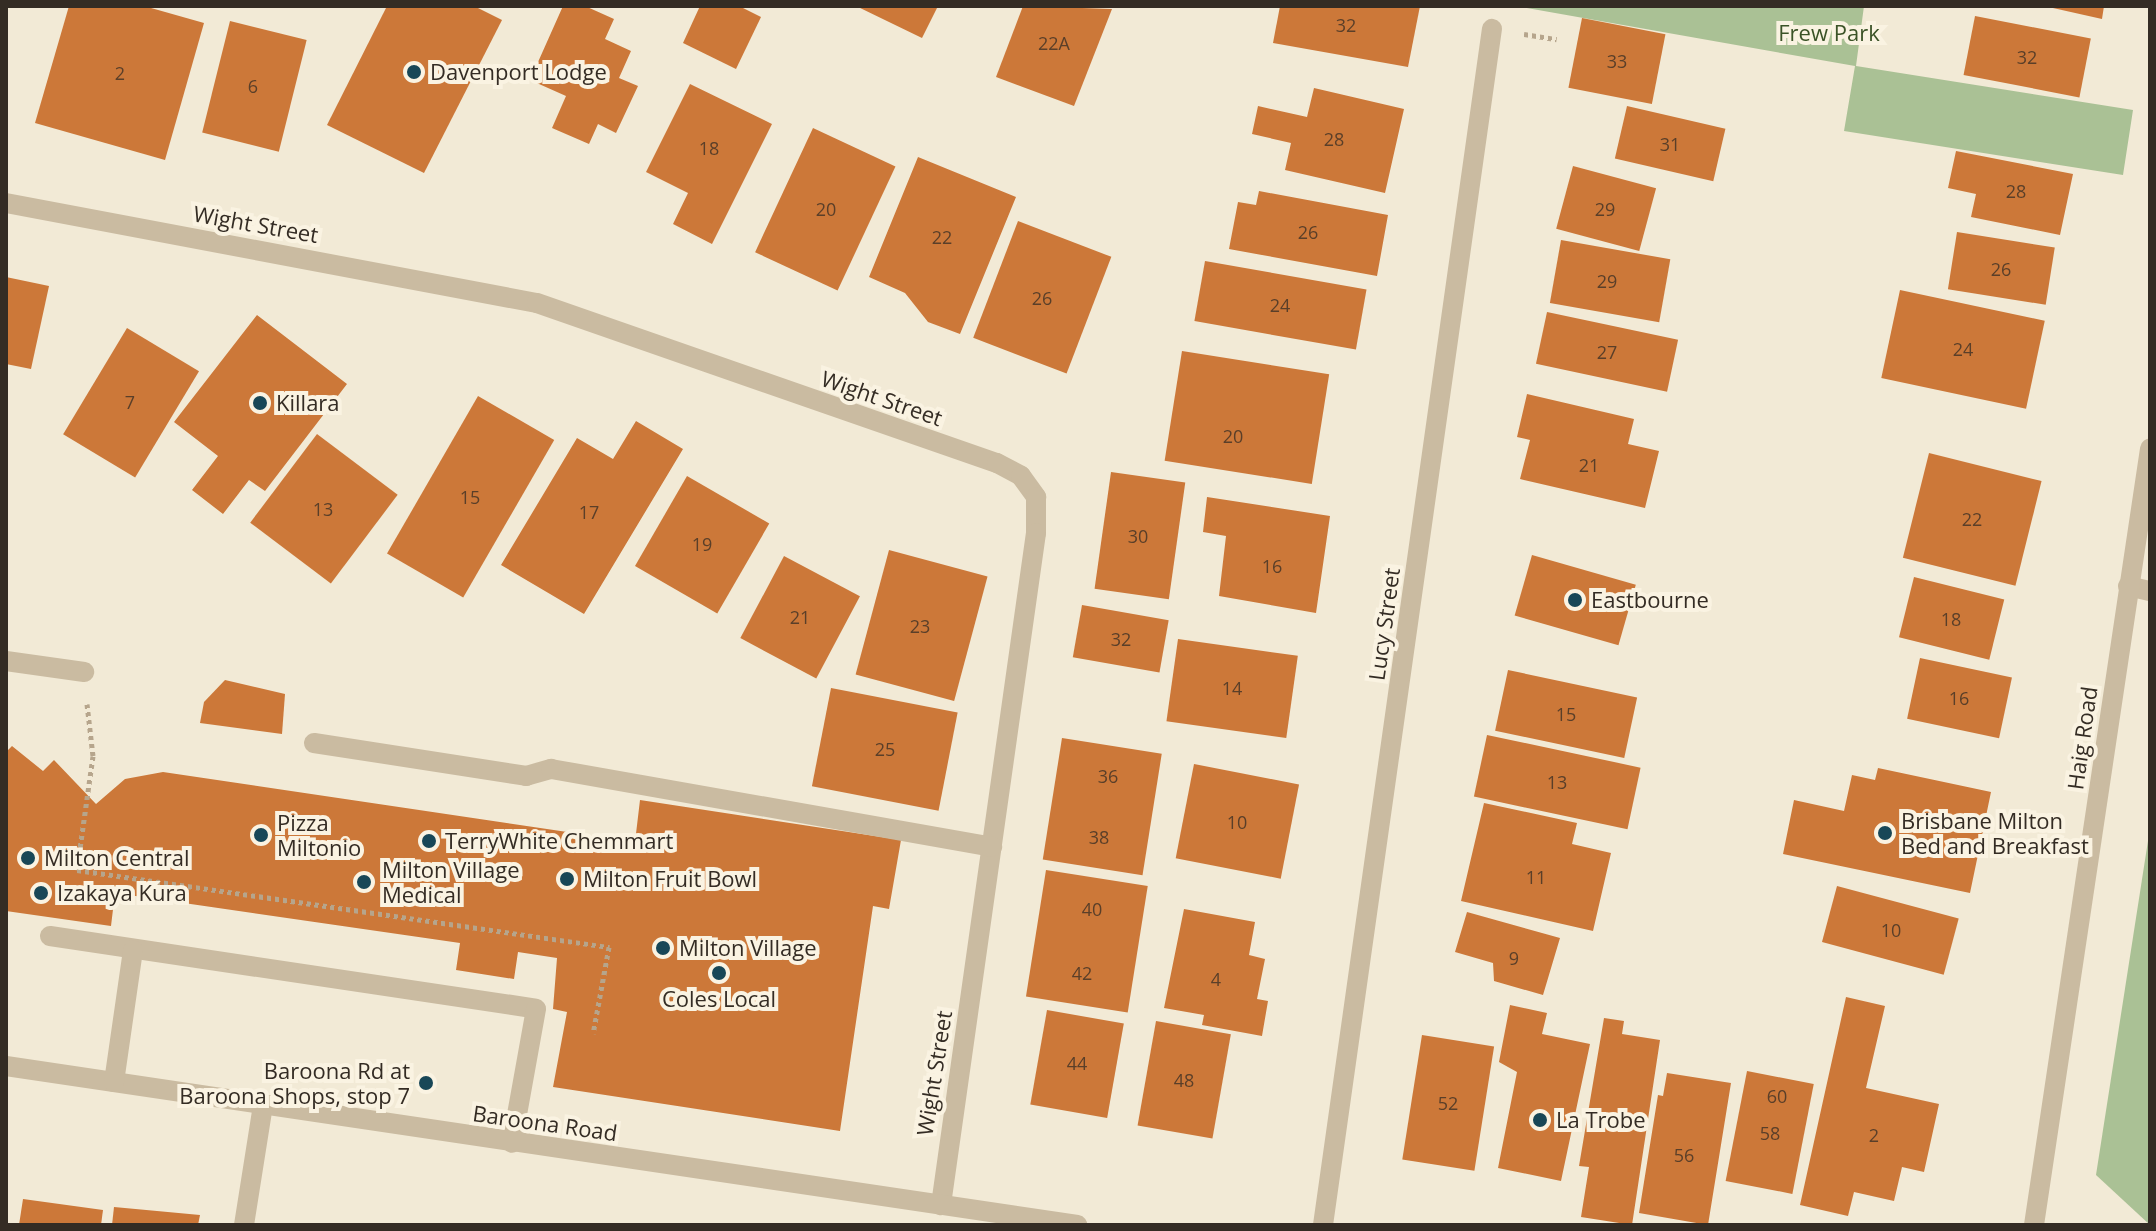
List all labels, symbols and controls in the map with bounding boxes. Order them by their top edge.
house number: 32 [1336,14,1356,36]
park label: Frew Park [1778,20,1880,46]
house number: 22A [1038,32,1070,54]
house number: 32 [2017,46,2037,68]
house number: 33 [1607,50,1627,72]
place label: Davenport Lodge [430,59,607,85]
house number: 2 [115,62,125,84]
marker: Davenport Lodge [405,63,423,81]
house number: 6 [248,75,258,97]
house number: 28 [1324,128,1344,150]
house number: 31 [1660,133,1680,155]
house number: 18 [699,137,719,159]
house number: 28 [2006,180,2026,202]
house number: 20 [816,198,836,220]
house number: 29 [1595,198,1615,220]
street label: Wight Street [192,200,320,248]
house number: 26 [1298,221,1318,243]
house number: 22 [932,226,952,248]
house number: 26 [1991,258,2011,280]
house number: 29 [1597,270,1617,292]
house number: 26 [1032,287,1052,309]
house number: 24 [1270,294,1290,316]
house number: 24 [1953,338,1973,360]
house number: 27 [1597,341,1617,363]
street label: Wight Street [818,365,946,431]
place label: Killara [276,390,340,416]
house number: 7 [125,391,135,413]
marker: Killara [251,394,269,412]
house number: 20 [1223,425,1243,447]
house number: 21 [1579,454,1599,476]
house number: 15 [460,486,480,508]
house number: 13 [313,498,333,520]
house number: 17 [579,501,599,523]
house number: 22 [1962,508,1982,530]
house number: 30 [1128,525,1148,547]
house number: 19 [692,533,712,555]
house number: 16 [1262,555,1282,577]
street label: Lucy Street [1363,566,1405,682]
place label: Eastbourne [1591,587,1709,613]
marker: Eastbourne [1566,591,1584,609]
house number: 21 [790,606,810,628]
house number: 18 [1941,608,1961,630]
house number: 23 [910,615,930,637]
house number: 32 [1111,628,1131,650]
house number: 14 [1222,677,1242,699]
street label: Haig Road [2062,685,2102,791]
house number: 16 [1949,687,1969,709]
house number: 15 [1556,703,1576,725]
house number: 25 [875,738,895,760]
house number: 36 [1098,765,1118,787]
house number: 13 [1547,771,1567,793]
place label: Brisbane Milton Bed and Breakfast [1901,807,2089,858]
place label: Pizza Miltonio [277,809,361,860]
house number: 10 [1227,811,1247,833]
marker: Brisbane Milton Bed and Breakfast [1876,824,1894,842]
marker: Pizza Miltonio [252,826,270,844]
house number: 38 [1089,826,1109,848]
place label: TerryWhite Chemmart [445,828,673,854]
marker: TerryWhite Chemmart [420,832,438,850]
place label: Milton Central [44,845,189,871]
marker: Milton Central [19,849,37,867]
place label: Milton Village Medical [382,856,519,908]
place label: Milton Fruit Bowl [583,866,757,892]
house number: 11 [1526,866,1546,888]
marker: Milton Fruit Bowl [558,870,576,888]
marker: Milton Village Medical [353,871,375,893]
place label: Izakaya Kura [57,880,187,906]
marker: Izakaya Kura [32,884,50,902]
house number: 40 [1082,898,1102,920]
house number: 10 [1881,919,1901,941]
place label: Milton Village [679,935,816,961]
marker: Milton Village [654,939,672,957]
house number: 9 [1509,947,1519,969]
house number: 42 [1072,962,1092,984]
marker: Coles Local [710,964,728,982]
house number: 4 [1211,968,1221,990]
place label: Coles Local [662,986,776,1012]
street label: Wight Street [911,1009,957,1137]
house number: 44 [1067,1052,1087,1074]
place label: Baroona Rd at Baroona Shops, stop 7 [179,1057,410,1108]
house number: 48 [1174,1069,1194,1091]
marker: Baroona Rd at Baroona Shops, stop 7 [417,1074,435,1092]
house number: 60 [1767,1085,1787,1107]
house number: 52 [1438,1092,1458,1114]
street label: Baroona Road [471,1100,619,1146]
place label: La Trobe [1556,1107,1646,1133]
marker: La Trobe [1531,1111,1549,1129]
house number: 58 [1760,1122,1780,1144]
house number: 2 [1869,1124,1879,1146]
house number: 56 [1674,1144,1694,1166]

